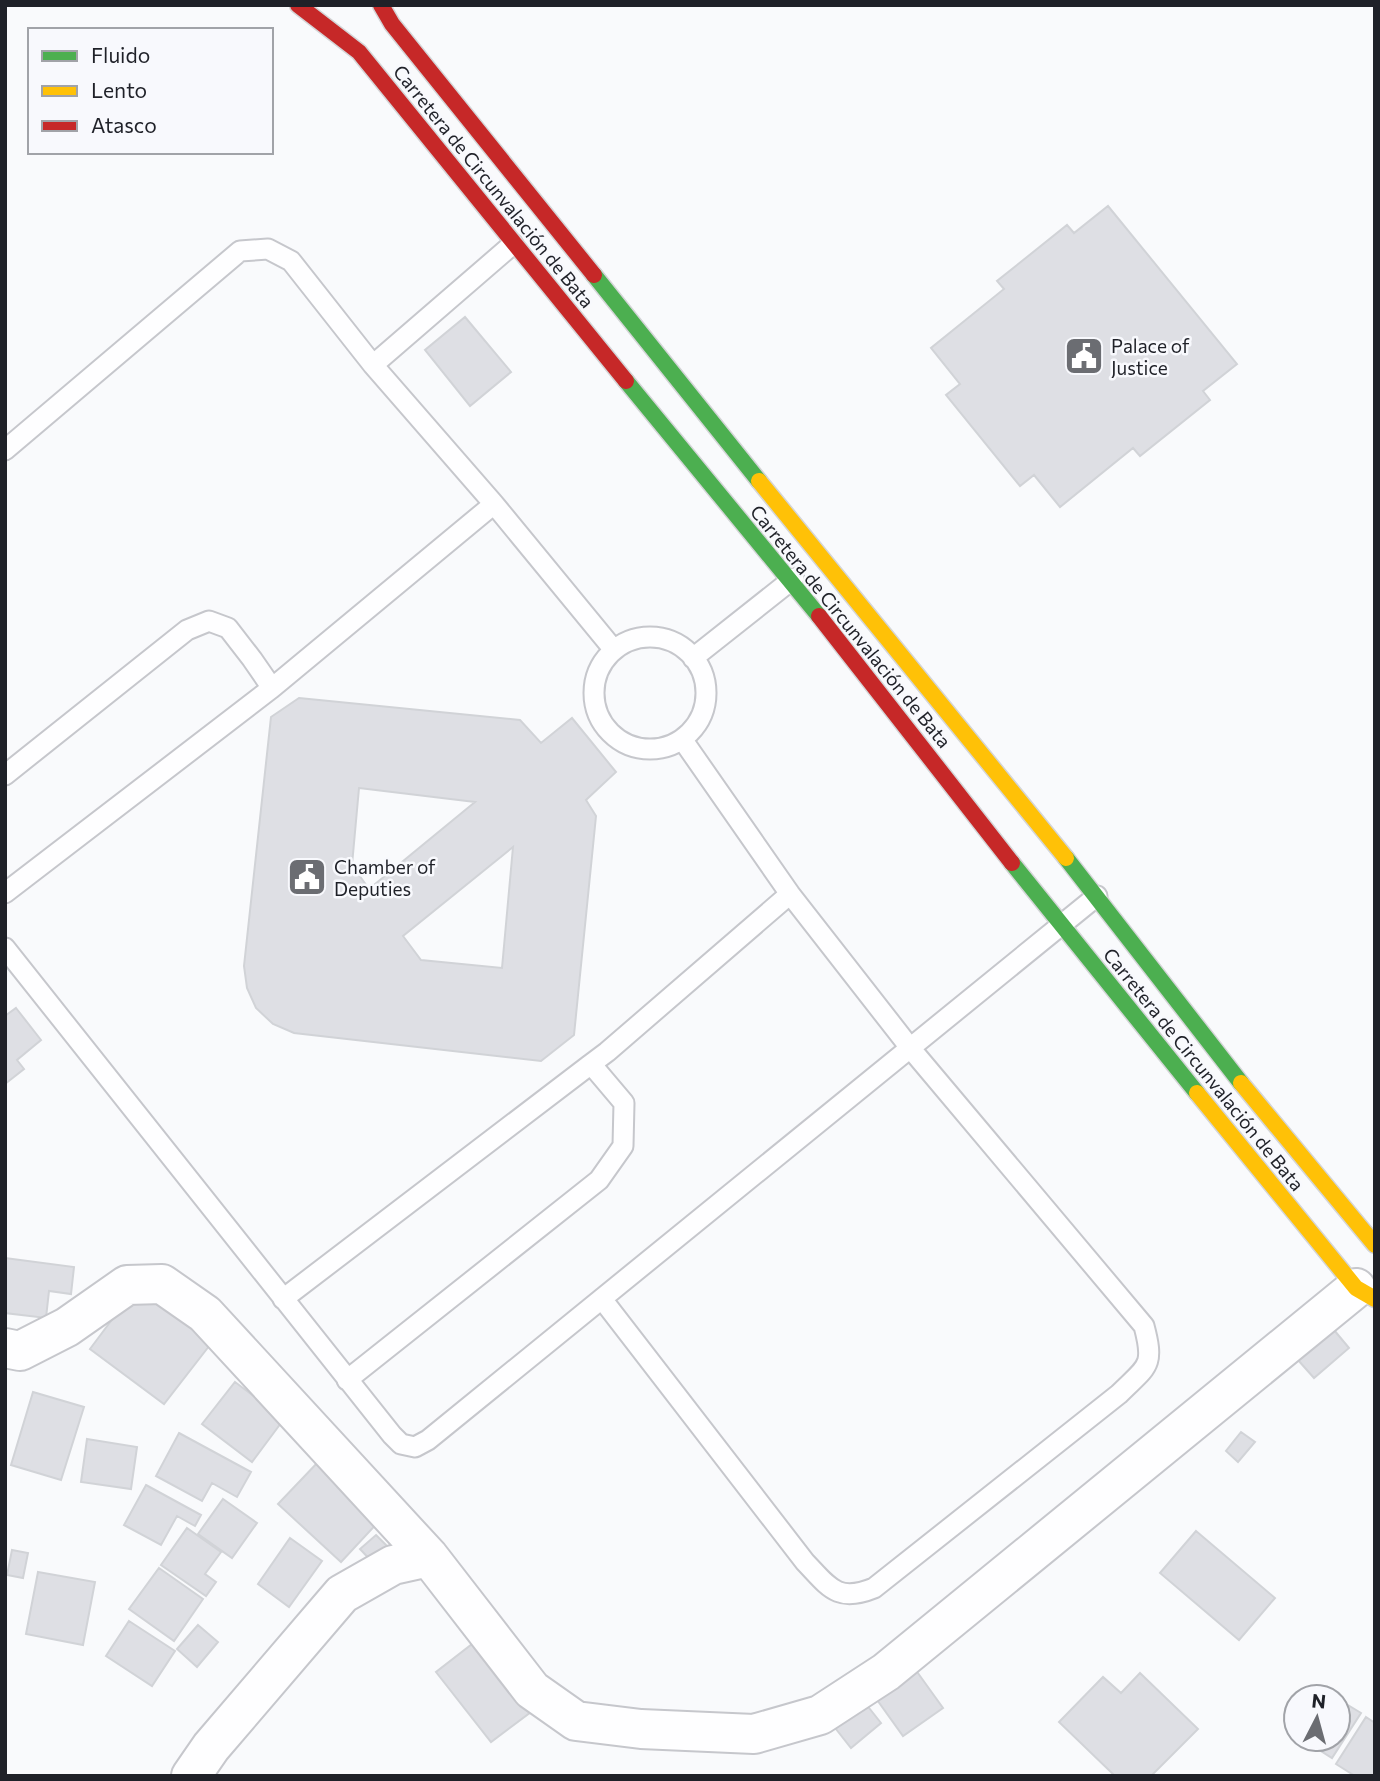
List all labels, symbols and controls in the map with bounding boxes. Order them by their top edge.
legend [28,28,273,154]
text: Fluido [91,42,150,67]
street label: Carretera de Circunvalación de Bata [389,60,599,312]
text: Lento [91,77,147,102]
text: Atasco [91,112,157,137]
place label: Palace of Justice [1111,334,1190,379]
public building icon: Palace of Justice [1063,335,1105,377]
street label: Carretera de Circunvalación de Bata [746,500,956,752]
place label: Chamber of Deputies [334,855,436,900]
public building icon: Chamber of Deputies [286,856,328,898]
street label: Carretera de Circunvalación de Bata [1099,943,1309,1195]
north arrow [1282,1683,1352,1753]
text: N [1311,1688,1327,1713]

